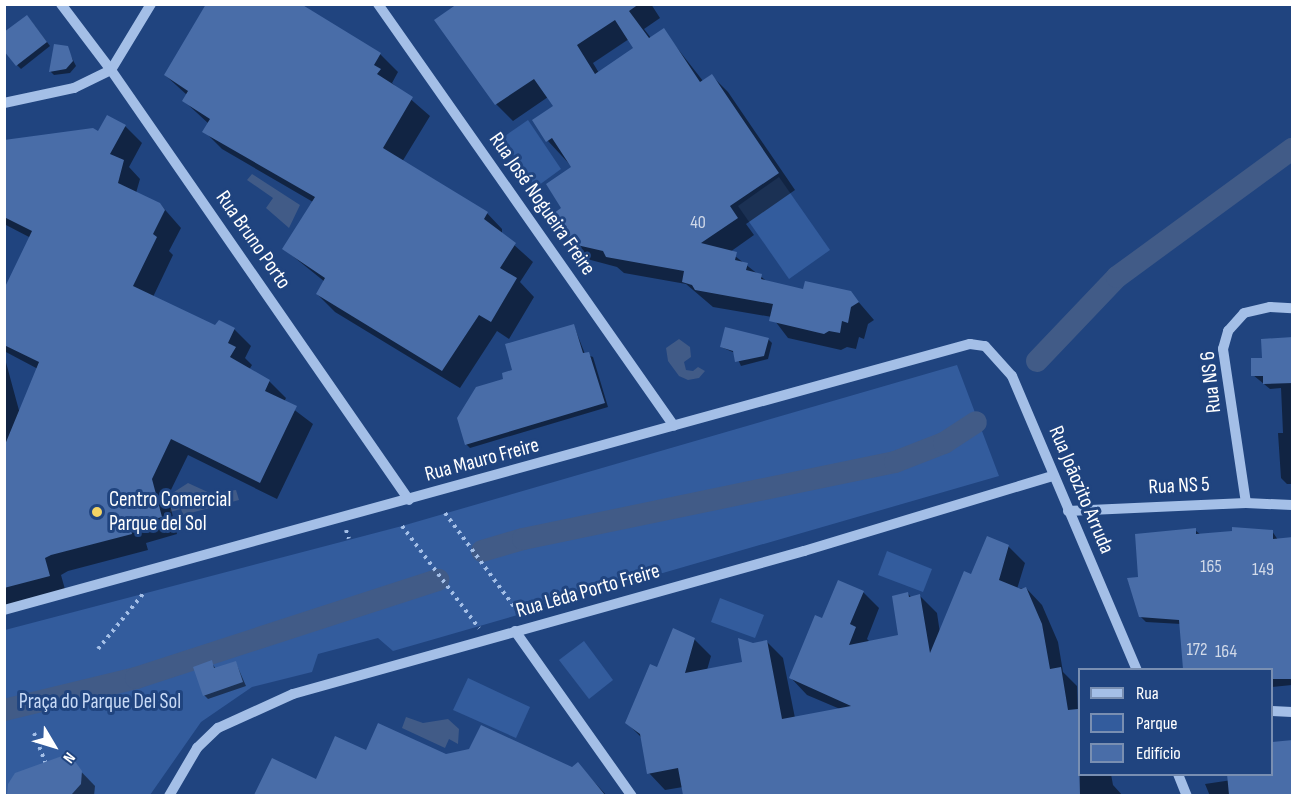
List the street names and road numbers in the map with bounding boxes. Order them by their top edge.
street label: Rua José Nogueira Freire [483,128,601,280]
street label: Rua Bruno Porto [210,186,296,294]
street label: Rua NS 6 [1195,350,1227,414]
street label: Rua Joãozito Arruda [1043,422,1119,558]
street label: Rua Mauro Freire [422,433,542,487]
street label: Rua NS 5 [1148,472,1210,500]
street label: Rua Lêda Porto Freire [513,558,663,624]

